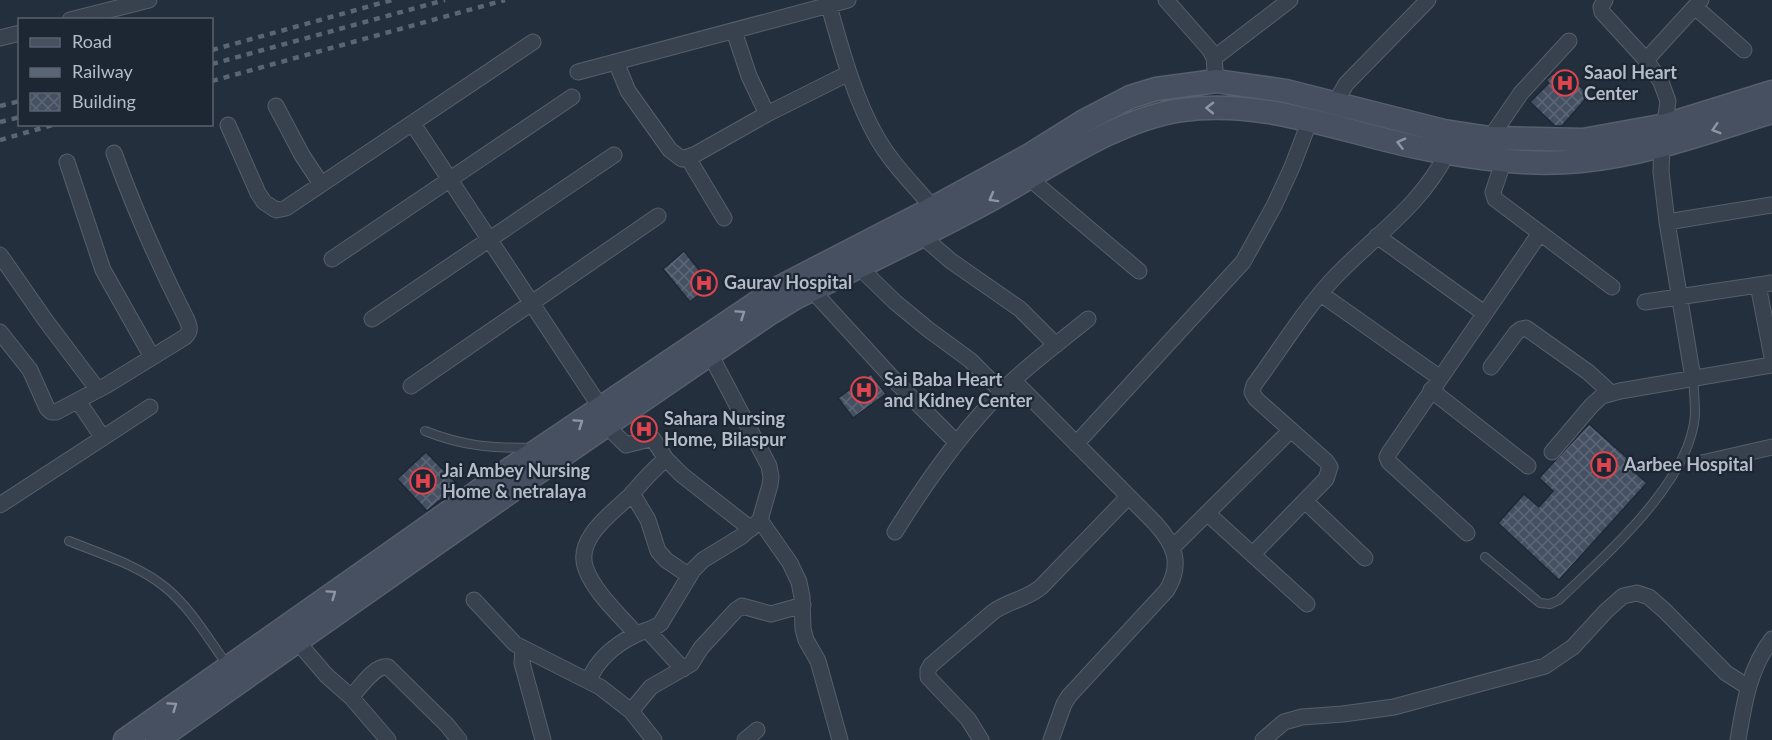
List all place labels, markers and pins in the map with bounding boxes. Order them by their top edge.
place label: Saaol Heart Center [1584,61,1677,104]
hospital icon: Saaol Heart Center [1550,68,1580,98]
hospital icon: Gaurav Hospital [689,268,719,298]
place label: Gaurav Hospital [724,271,852,293]
place label: Sai Baba Heart and Kidney Center [884,368,1033,411]
hospital icon: Sai Baba Heart and Kidney Center [849,375,879,405]
place label: Sahara Nursing Home, Bilaspur [664,407,786,450]
hospital icon: Sahara Nursing Home, Bilaspur [629,414,659,444]
hospital icon: Aarbee Hospital [1589,450,1619,480]
place label: Aarbee Hospital [1623,453,1753,475]
place label: Jai Ambey Nursing Home & netralaya [442,459,591,502]
hospital icon: Jai Ambey Nursing Home & netralaya [408,466,438,496]

